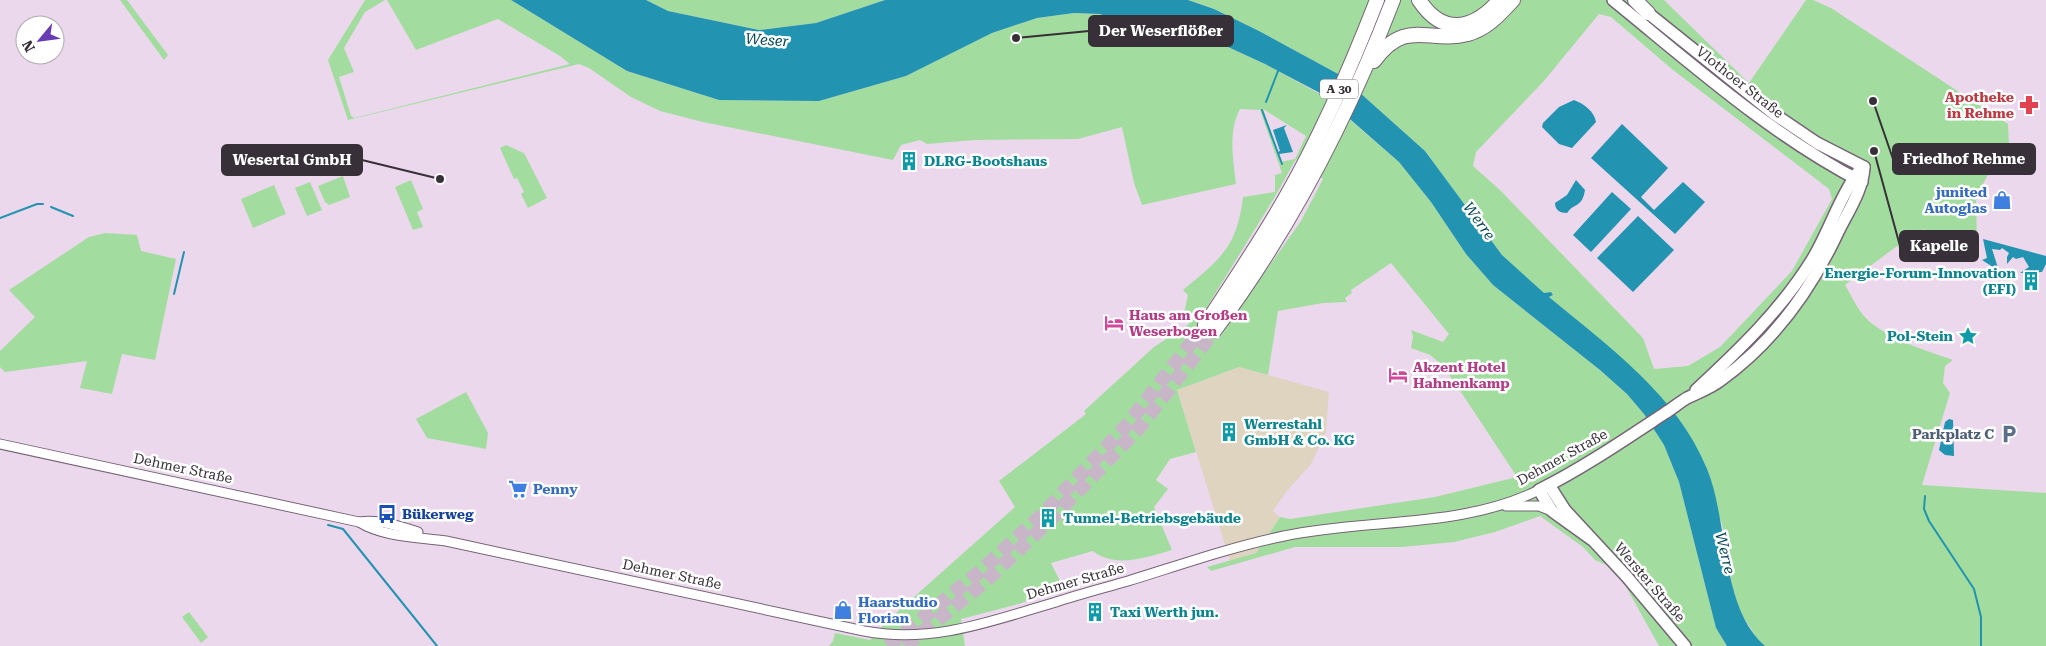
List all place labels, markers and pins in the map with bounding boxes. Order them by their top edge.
callout: Der Weserflößer [1089,16,1233,46]
place label: Apotheke in Rehme [1945,89,2014,121]
pharmacy icon: Apotheke in Rehme [2018,94,2040,116]
callout: Friedhof Rehme [1893,144,2035,174]
callout: Wesertal GmbH [222,145,362,175]
building icon: DLRG-Bootshaus [898,150,920,172]
place label: DLRG-Bootshaus [924,153,1047,169]
place label: junited Autoglas [1925,184,1988,216]
shop icon: junited Autoglas [1991,189,2013,211]
callout: Kapelle [1900,231,1978,261]
place label: Energie-Forum-Innovation (EFI) [1824,265,2017,297]
building icon: Energie-Forum-Innovation (EFI) [2020,270,2042,292]
place label: Haus am Großen Weserbogen [1129,307,1248,339]
hotel icon: Haus am Großen Weserbogen [1103,312,1125,334]
place icon: Pol-Stein [1957,325,1979,347]
place label: Pol-Stein [1887,328,1954,344]
place label: Akzent Hotel Hahnenkamp [1413,359,1510,391]
hotel icon: Akzent Hotel Hahnenkamp [1387,364,1409,386]
place label: Werrestahl GmbH & Co. KG [1244,416,1355,448]
building icon: Werrestahl GmbH & Co. KG [1218,421,1240,443]
parking icon: Parkplatz C [1998,423,2020,445]
place label: Parkplatz C [1912,426,1994,442]
supermarket icon: Penny [507,478,529,500]
place label: Penny [533,481,578,497]
bus stop icon: Bükerweg [376,503,398,525]
place label: Bükerweg [402,506,474,522]
building icon: Tunnel-Betriebsgebäude [1037,507,1059,529]
place label: Tunnel-Betriebsgebäude [1063,510,1241,526]
place label: Haarstudio Florian [858,594,938,626]
shop icon: Haarstudio Florian [832,599,854,621]
building icon: Taxi Werth jun. [1084,601,1106,623]
place label: Taxi Werth jun. [1110,604,1219,620]

